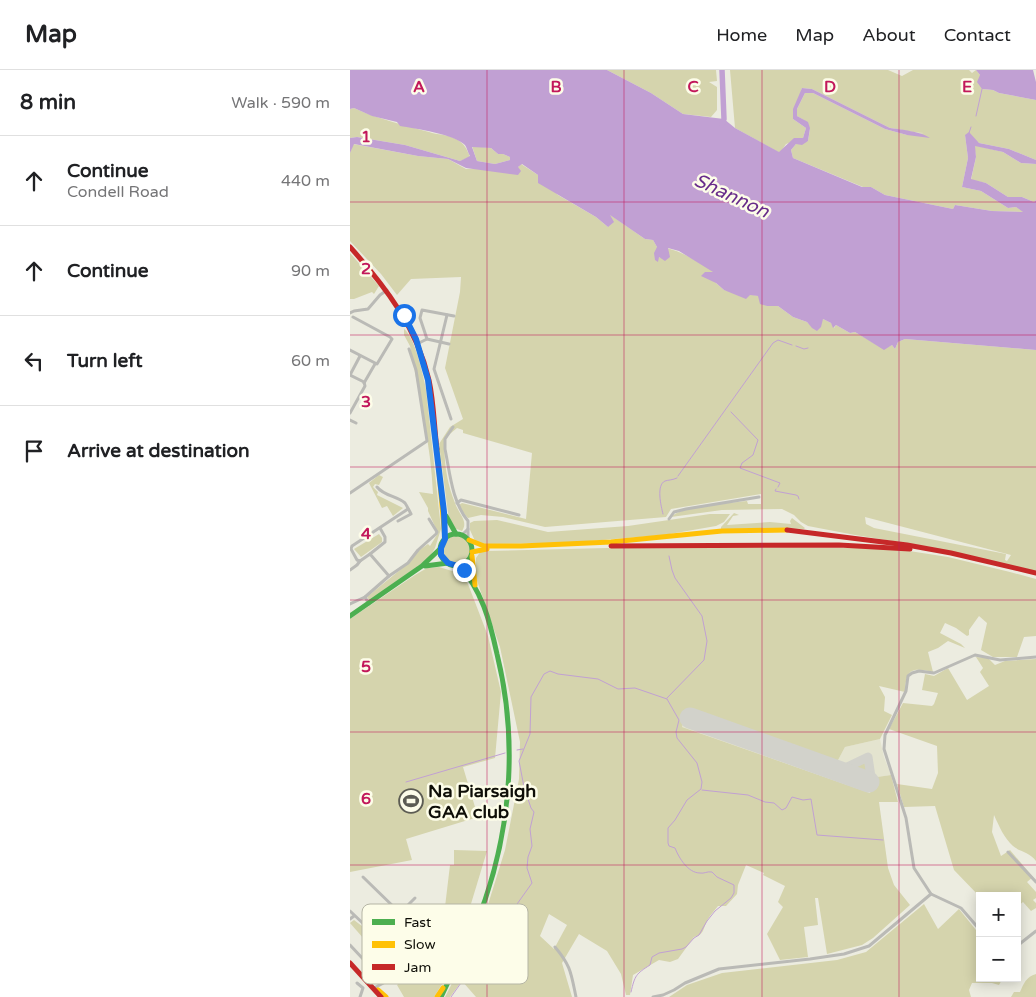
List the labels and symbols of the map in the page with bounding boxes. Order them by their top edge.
text: A [413,77,425,97]
text: B [550,77,562,97]
text: C [687,77,699,97]
text: D [824,77,836,97]
text: E [962,77,972,97]
text: 1 [361,127,371,147]
water label: Shannon [691,169,773,223]
text: 2 [361,259,371,279]
route start [393,304,416,327]
text: 3 [361,392,371,412]
text: 4 [361,524,371,544]
route end [453,559,476,582]
text: 5 [361,657,371,677]
place label: Na Piarsaigh GAA club [428,780,536,823]
sports icon: Na Piarsaigh GAA club [398,788,424,814]
text: 6 [361,789,371,809]
legend [362,904,528,984]
text: Fast [404,914,432,931]
text: Slow [404,936,436,953]
text: Jam [404,959,431,976]

